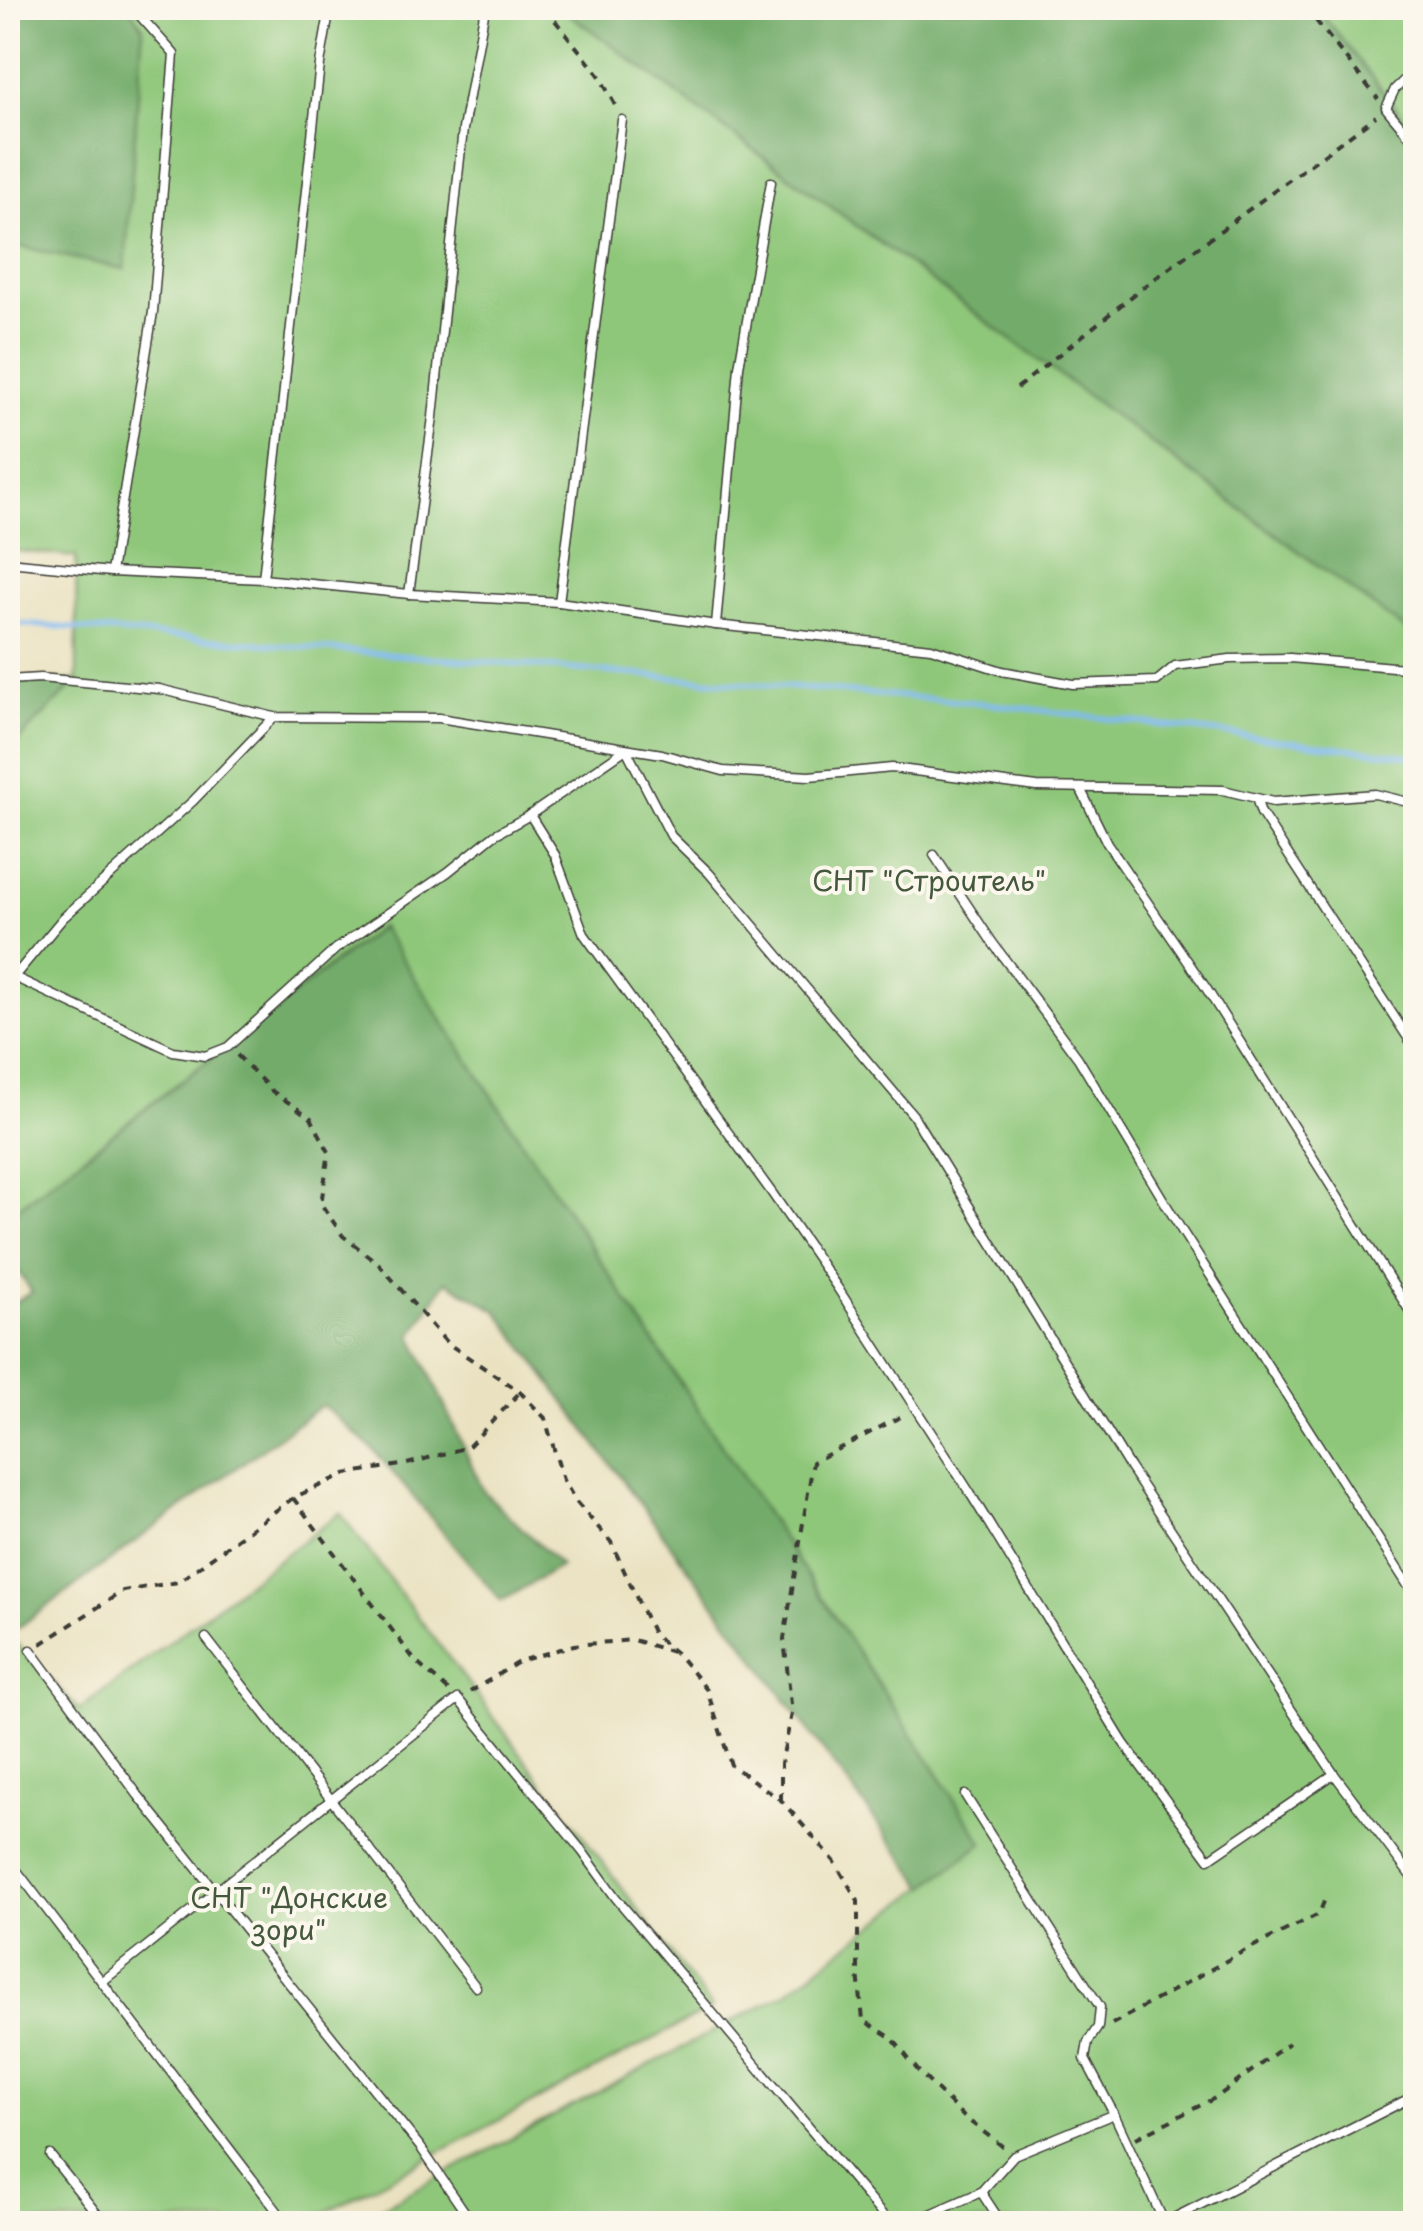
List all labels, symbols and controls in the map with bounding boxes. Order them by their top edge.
park label: СНТ "Строитель" [812,858,1046,901]
park label: СНТ "Донские зори" [190,1875,388,1950]

